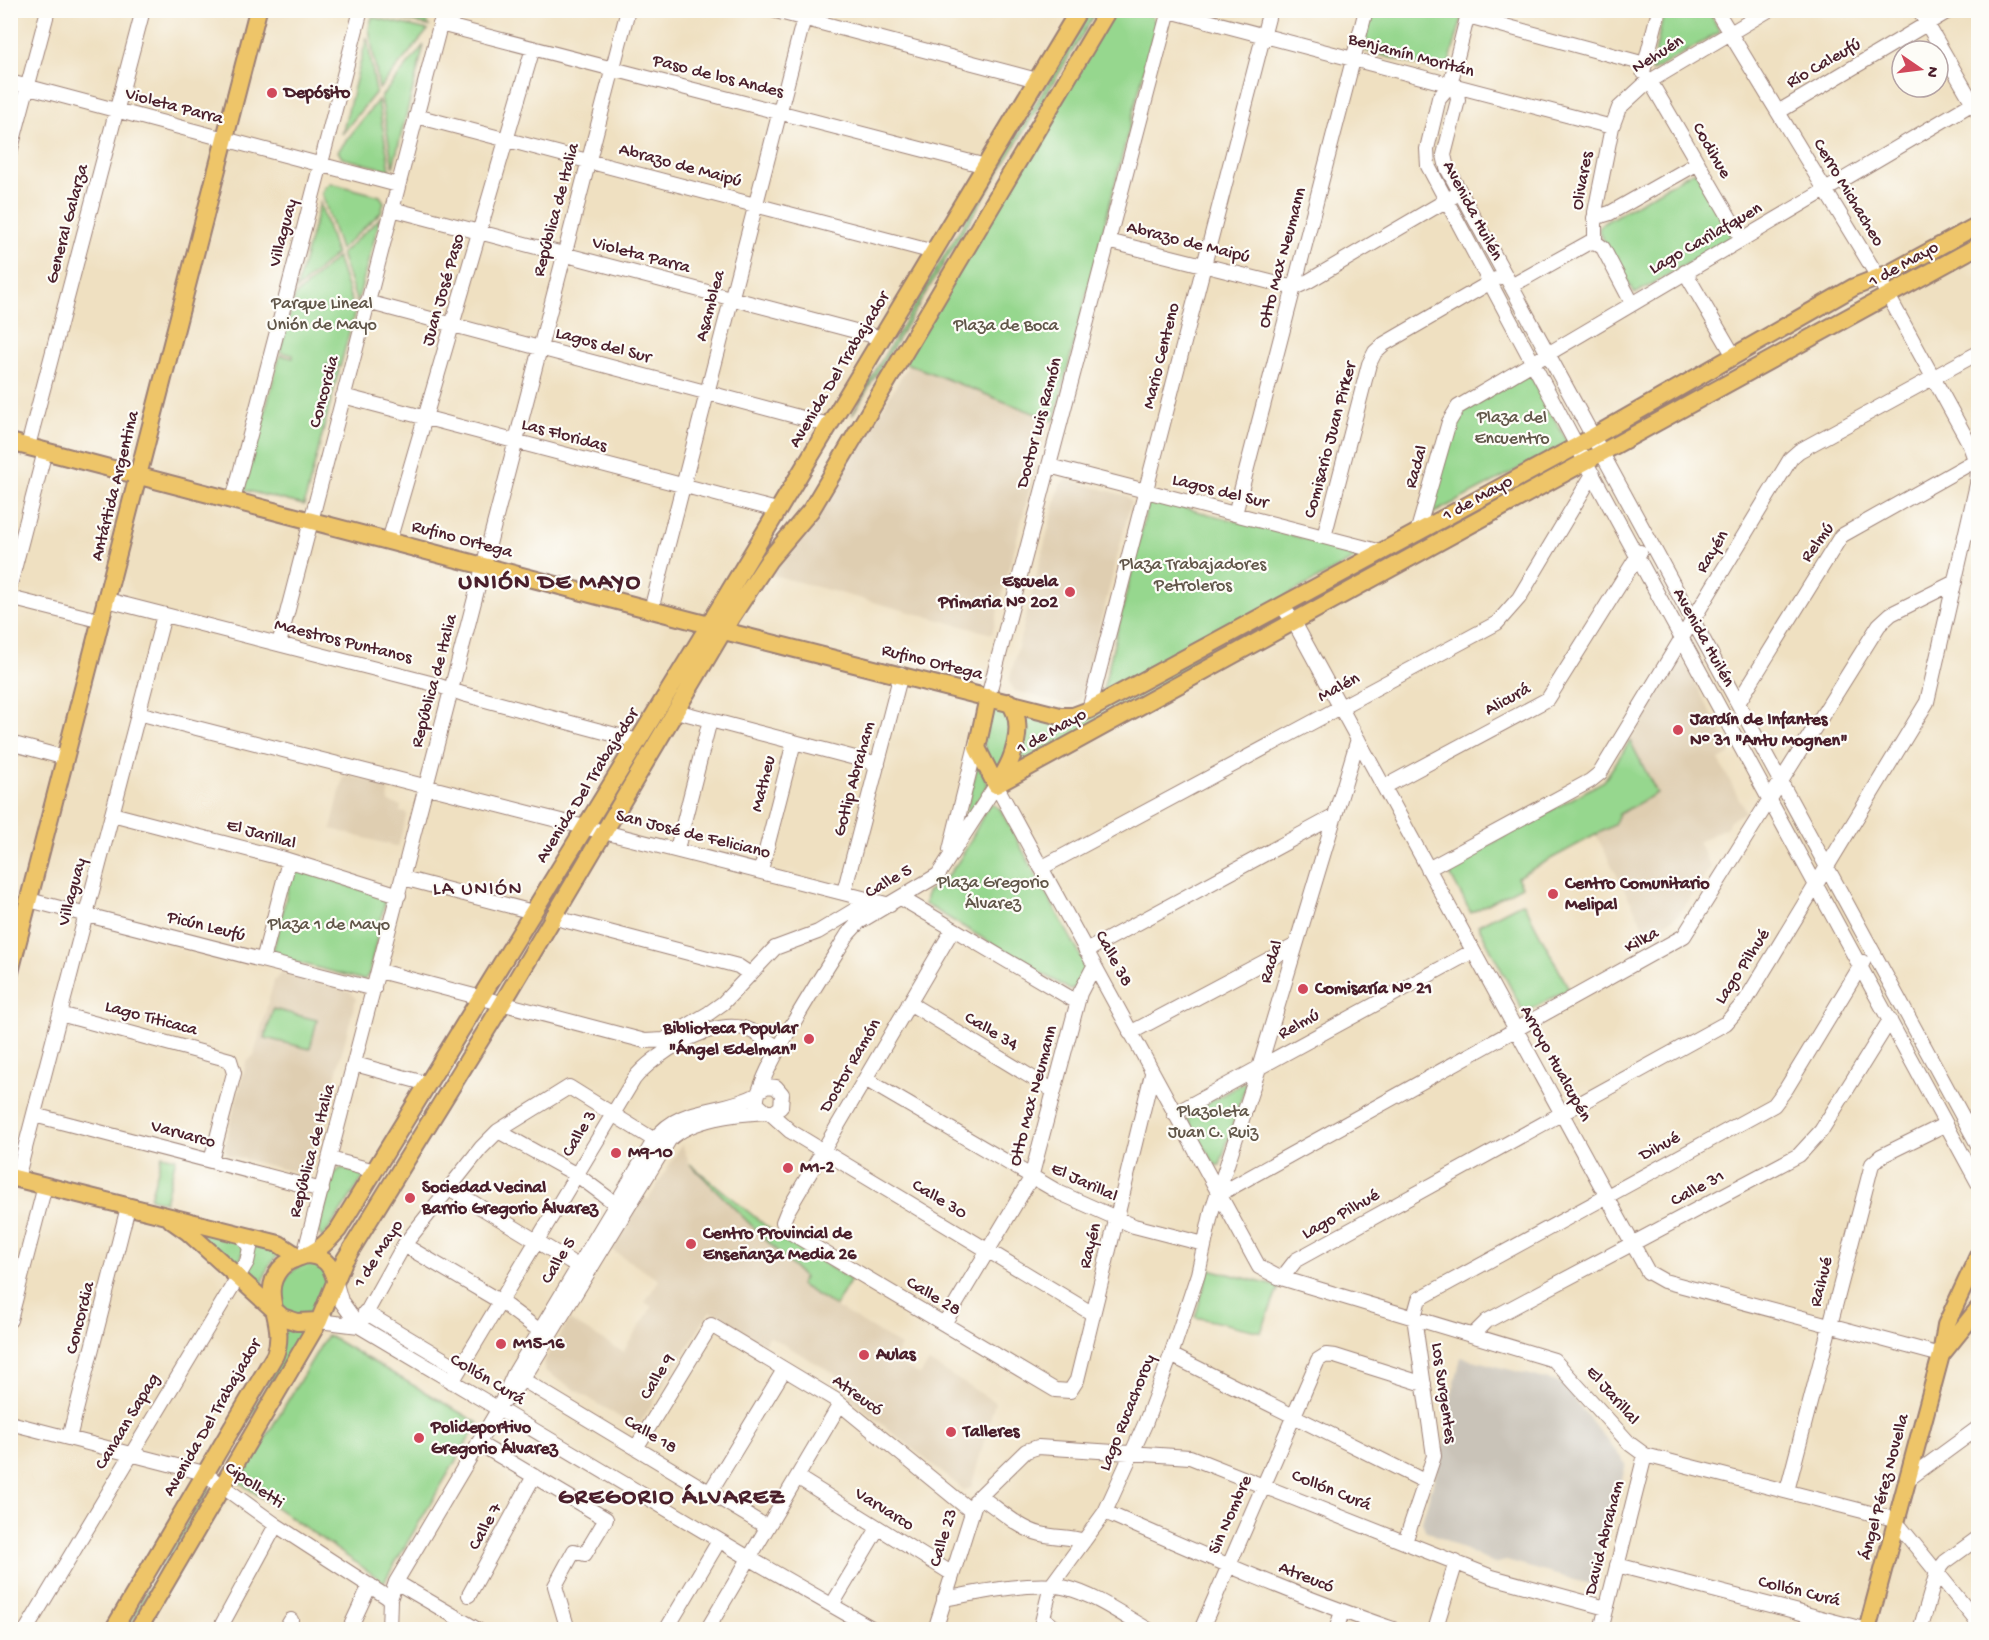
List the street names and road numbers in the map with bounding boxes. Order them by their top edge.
street label: Benjamín Moritán [1345,29,1477,83]
street label: Nehuén [1628,31,1688,79]
street label: Río Caleufú [1783,34,1865,94]
street label: Paso de los Andes [649,50,787,104]
street label: Violeta Parra [122,84,226,130]
street label: Codihue [1687,119,1736,183]
street label: Cerro Michacheo [1808,135,1888,251]
street label: República de Italia [529,140,585,279]
street label: Abrazo de Maipú [617,140,744,193]
street label: Olivares [1568,149,1599,212]
street label: Avenida Huilén [1437,158,1507,265]
street label: General Galarza [42,161,94,286]
street label: Otto Max Neumann [1254,185,1312,331]
street label: Villaguay [265,197,303,270]
street label: Lago Carilafquen [1646,198,1767,280]
street label: Abrazo de Maipú [1124,218,1252,269]
street label: Juan José Paso [418,231,470,349]
street label: Violeta Parra [589,233,693,279]
street label: 1 de Mayo [1865,237,1942,293]
street label: Asamblea [691,267,731,344]
street label: Avenida Del Trabajador [785,287,896,452]
street label: Mario Centeno [1139,301,1185,411]
street label: Lagos del Sur [553,323,655,369]
street label: Concordia [305,353,345,430]
street label: Doctor Luis Ramón [1012,355,1068,492]
street label: Comisario Juan Pirker [1300,358,1362,520]
street label: Antártida Argentina [87,408,145,563]
street label: Las Floridas [519,415,610,458]
street label: Radal [1401,443,1433,491]
street label: Lagos del Sur [1170,470,1272,514]
street label: 1 de Mayo [1439,471,1516,527]
street label: Rufino Ortega [409,516,516,564]
street label: Relmú [1797,519,1840,567]
street label: Rayén [1692,526,1734,577]
street label: Avenida Huilén [1667,585,1739,691]
street label: República de Italia [407,611,463,750]
street label: Maestros Puntanos [272,615,415,670]
street label: Rufino Ortega [879,640,986,686]
street label: Malén [1315,668,1364,708]
street label: Alicurá [1481,678,1536,721]
street label: Avenida Del Trabajador [532,703,645,867]
street label: 1 de Mayo [1013,704,1090,760]
street label: Gotlip Abraham [830,719,880,839]
street label: Matheu [747,753,781,814]
street label: San José de Feliciano [614,806,772,864]
street label: El Jarillal [224,815,298,855]
street label: Villaguay [54,856,92,929]
street label: Calle 5 [862,860,916,904]
street label: Picún Leufú [164,907,248,947]
street label: Kilka [1621,923,1664,959]
street label: Lago Pilhué [1711,925,1776,1009]
street label: Calle 38 [1090,927,1137,991]
street label: Radal [1256,938,1288,986]
street label: Lago Titicaca [103,997,200,1042]
street label: Arroyo Hualcupén [1515,1002,1596,1126]
street label: Relmú [1275,1005,1324,1045]
street label: Calle 34 [960,1008,1022,1056]
street label: Doctor Ramón [815,1015,886,1117]
street label: Otto Max Neumann [1005,1023,1063,1169]
street label: República de Italia [285,1081,341,1220]
street label: Calle 3 [558,1107,602,1161]
street label: Varvarco [147,1116,218,1154]
street label: Dihué [1635,1127,1685,1167]
street label: El Jarillal [1047,1158,1121,1208]
street label: Calle 31 [1668,1166,1728,1212]
street label: Calle 30 [908,1175,970,1225]
street label: Lago Pilhué [1298,1185,1384,1245]
street label: 1 de Mayo [349,1216,409,1293]
street label: Rayén [1075,1221,1107,1271]
street label: Calle 5 [537,1234,581,1288]
street label: Raihué [1806,1254,1838,1309]
street label: Calle 28 [902,1273,964,1321]
street label: Concordia [62,1279,100,1356]
street label: Avenida Del Trabajador [159,1334,268,1501]
street label: Los Surgentes [1426,1341,1461,1446]
street label: Collón Curá [446,1349,529,1411]
street label: Calle 9 [636,1350,680,1404]
street label: Lago Rucachoroy [1095,1351,1161,1474]
street label: El Jarillal [1581,1362,1643,1430]
street label: Canaan Sapag [91,1370,165,1474]
street label: Atreucó [828,1371,886,1421]
street label: Ángel Pérez Novella [1854,1410,1915,1562]
street label: Calle 18 [620,1411,681,1459]
street label: Cipolletti [220,1458,288,1514]
street label: Collón Curá [1288,1466,1375,1517]
street label: Sin Nombre [1204,1472,1258,1558]
street label: David Abraham [1580,1478,1629,1598]
street label: Varvarco [850,1483,918,1536]
street label: Calle 7 [465,1499,508,1554]
street label: Calle 23 [925,1507,963,1569]
street label: Atreucó [1275,1557,1337,1599]
street label: Collón Curá [1756,1572,1843,1613]

